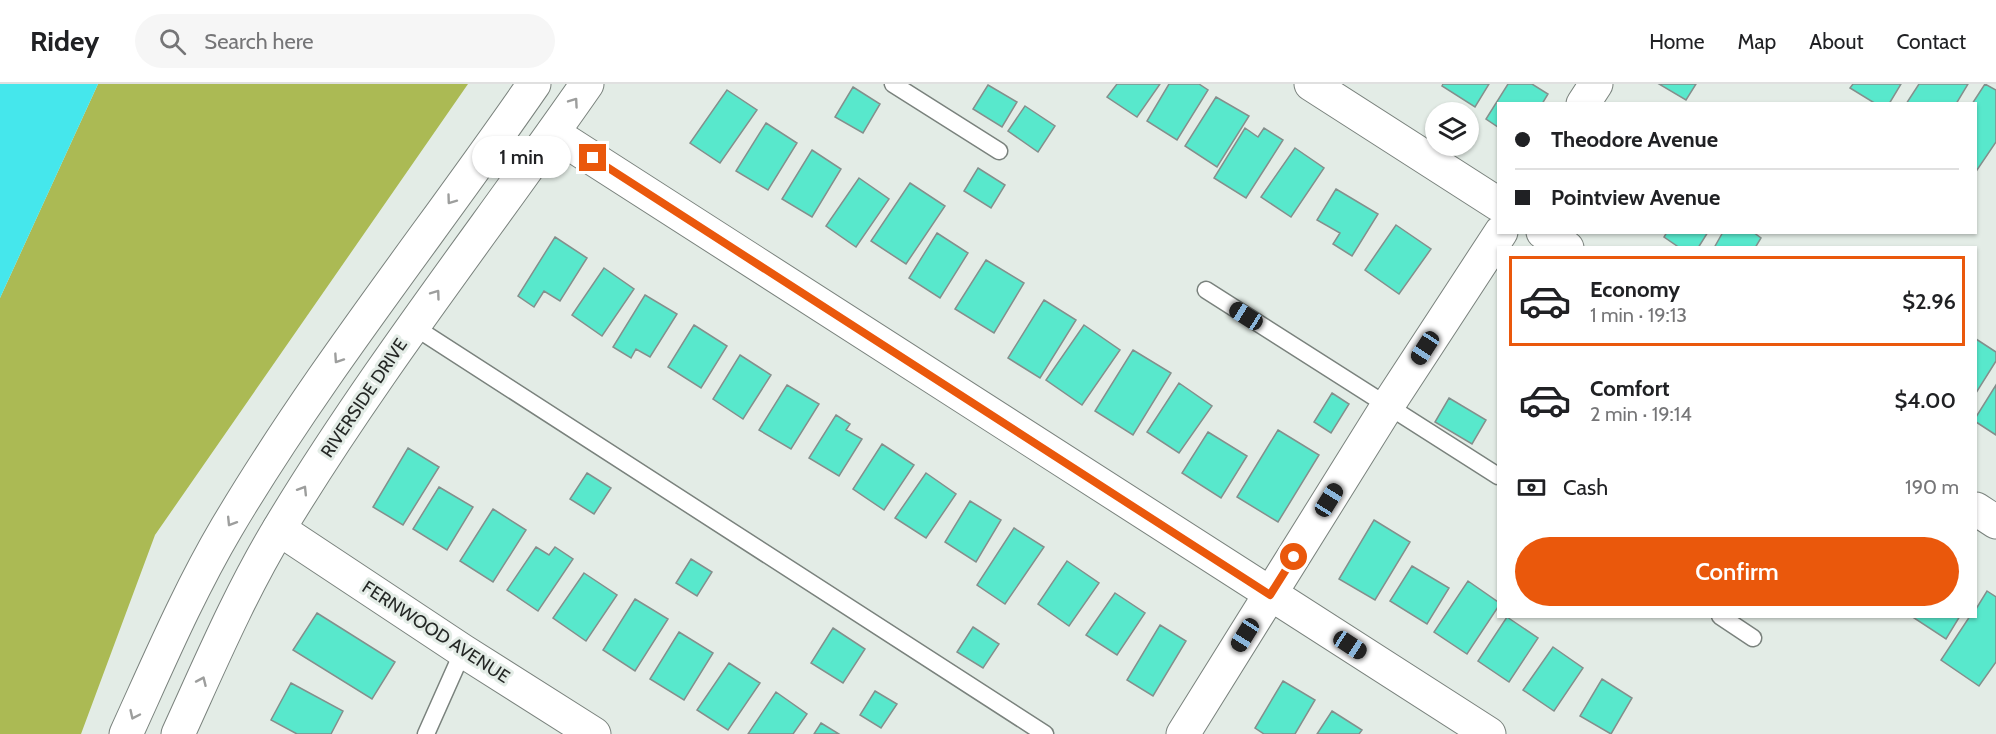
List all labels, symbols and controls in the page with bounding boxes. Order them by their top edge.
search box [135,14,555,68]
text: Ridey [30,24,99,58]
icon: search [156,25,189,58]
text: Search here [204,28,314,55]
text: Home [1649,29,1705,54]
text: Map [1738,29,1776,54]
text: About [1809,29,1863,54]
text: Contact [1896,29,1966,54]
one-way arrow [567,97,578,108]
map controls [1425,102,1479,156]
button: layers [1425,102,1479,156]
text: Theodore Avenue [1551,126,1718,153]
callout: 1 min [473,137,572,179]
route end [579,144,606,171]
text: 1 min [499,145,544,169]
text: Pointview Avenue [1551,184,1720,211]
one-way arrow [447,194,458,205]
icon: car [1518,274,1572,328]
text: Economy [1590,276,1680,303]
text: $2.96 [1902,288,1956,315]
one-way arrow [429,290,440,301]
car [1226,299,1266,333]
text: 1 min · 19:13 [1590,303,1687,327]
car [1408,328,1442,368]
street label: RIVERSIDE DRIVE [316,334,412,462]
one-way arrow [334,352,345,363]
icon: car [1518,373,1572,427]
text: Comfort [1590,375,1669,402]
text: $4.00 [1895,387,1956,414]
text: 2 min · 19:14 [1590,402,1692,426]
icon: cash [1515,471,1548,504]
text: Cash [1563,474,1608,501]
text: 190 m [1905,475,1959,499]
car [1312,480,1346,520]
one-way arrow [296,486,307,497]
one-way arrow [226,516,238,526]
button: Confirm [1515,537,1959,606]
route start [1280,543,1307,570]
street label: FERNWOOD AVENUE [358,576,514,688]
car [1228,615,1262,655]
car [1330,628,1370,662]
one-way arrow [195,676,207,687]
one-way arrow [130,708,142,719]

